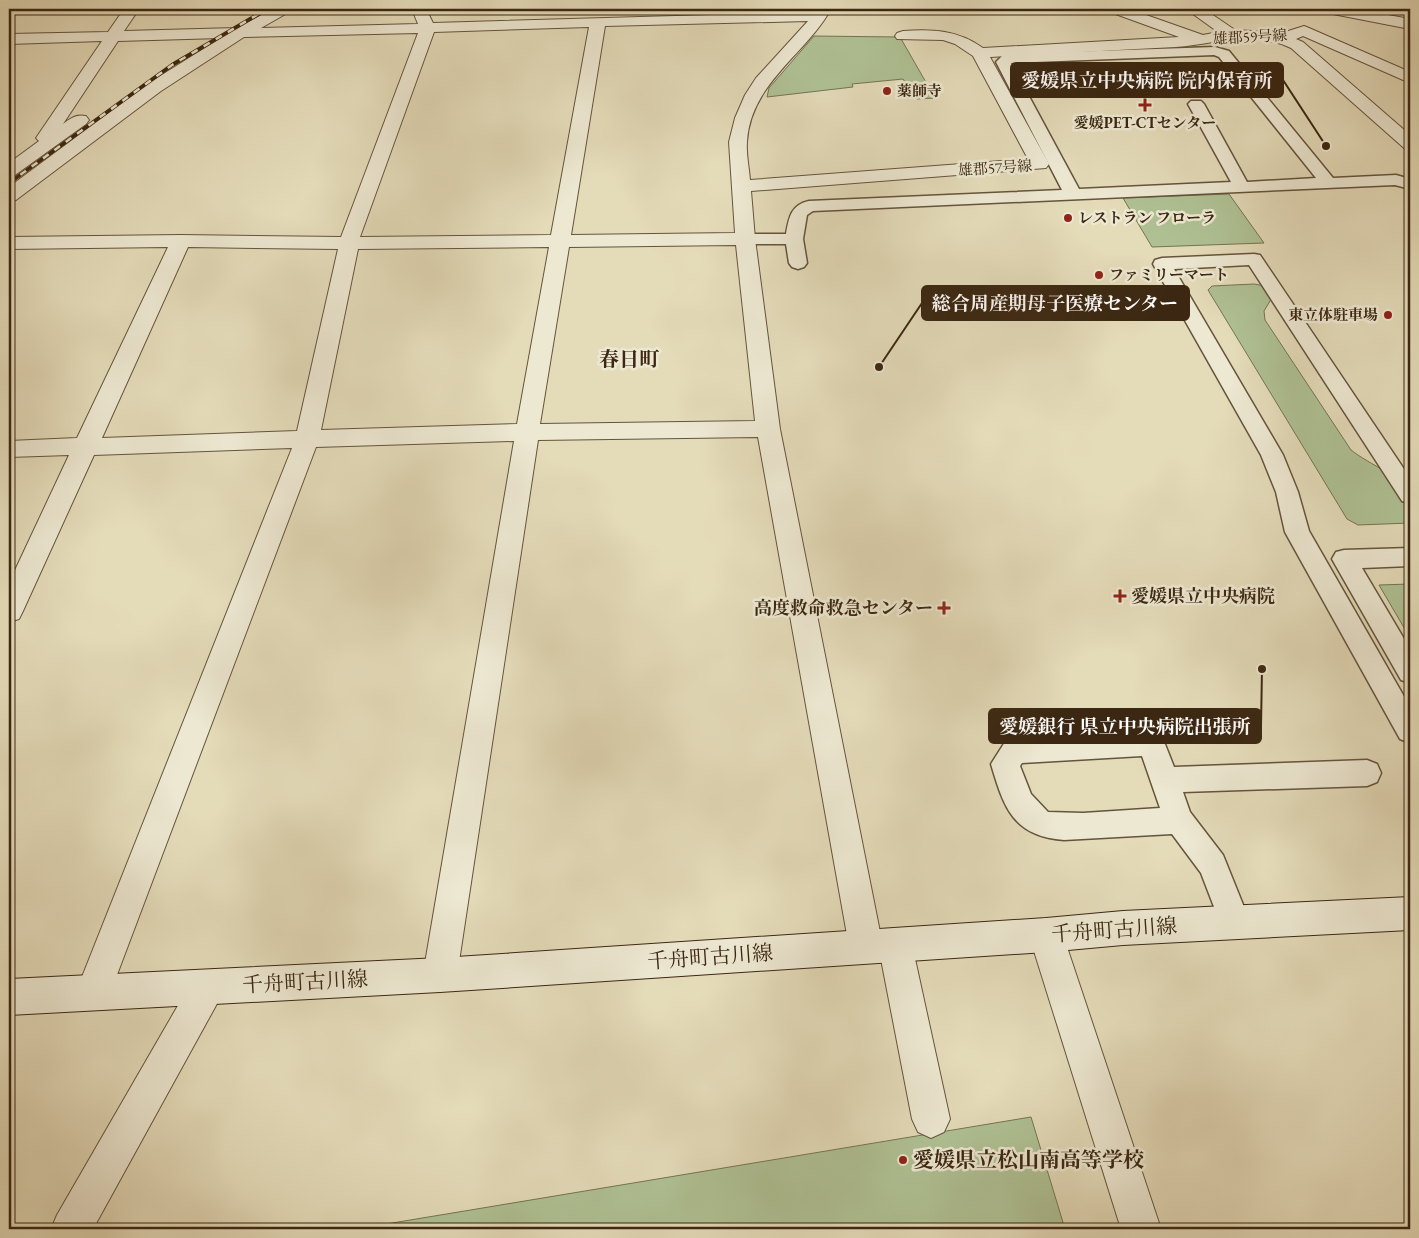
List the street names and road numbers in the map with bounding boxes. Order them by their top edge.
street label: 雄郡59号線 [1212,25,1288,48]
street label: 雄郡57号線 [957,155,1033,180]
street label: 千舟町古川線 [1050,912,1178,947]
street label: 千舟町古川線 [646,939,774,974]
street label: 千舟町古川線 [241,965,369,998]

